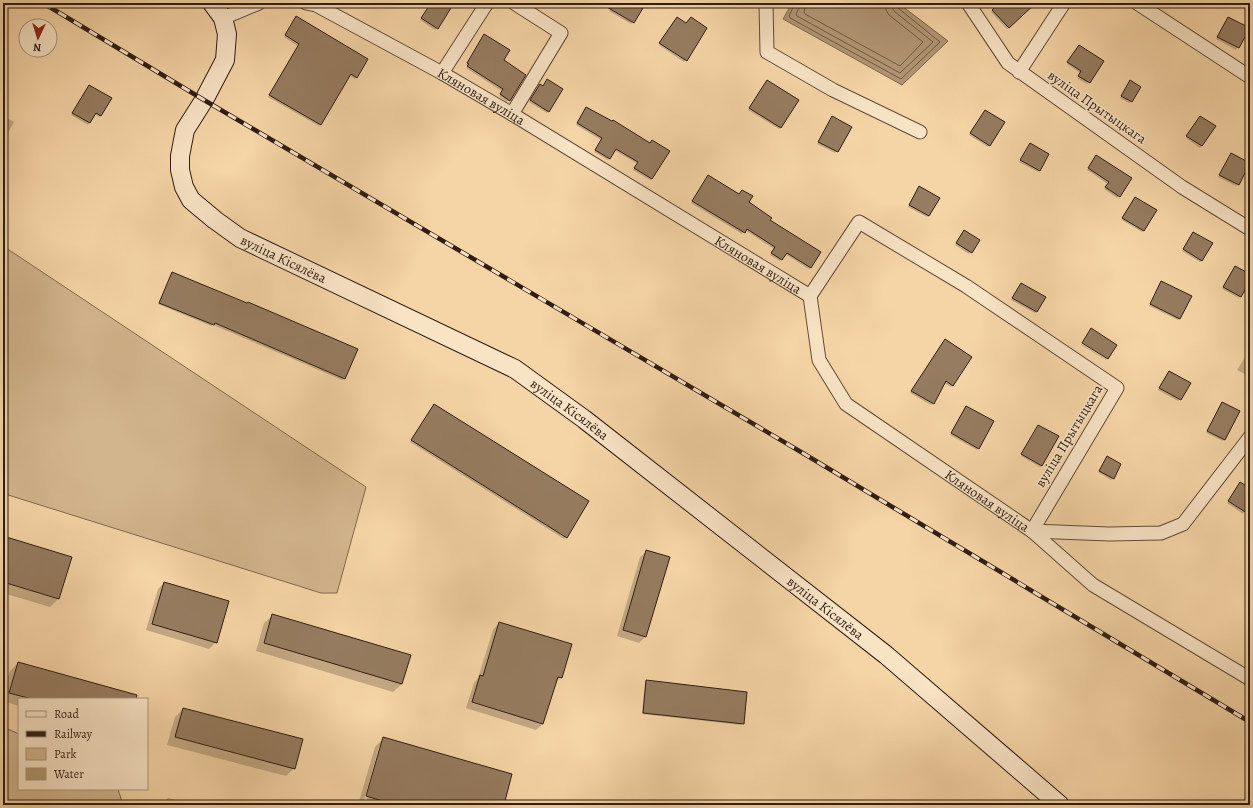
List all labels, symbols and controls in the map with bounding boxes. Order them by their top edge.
north arrow [18,18,58,58]
text: N [33,40,42,55]
street label: Кляновая вуліца [434,63,529,130]
street label: вуліца Прытыцкага [1044,66,1151,149]
street label: вуліца Кісялёва [238,230,330,288]
street label: Кляновая вуліца [711,231,806,298]
street label: вуліца Кісялёва [527,374,613,445]
street label: вуліца Прытыцкага [1031,381,1107,491]
street label: Кляновая вуліца [941,465,1034,536]
street label: вуліца Кісялёва [783,572,868,644]
legend [18,698,148,790]
text: Road [54,706,80,722]
text: Railway [54,726,93,742]
text: Park [54,746,77,762]
text: Water [53,766,84,782]

